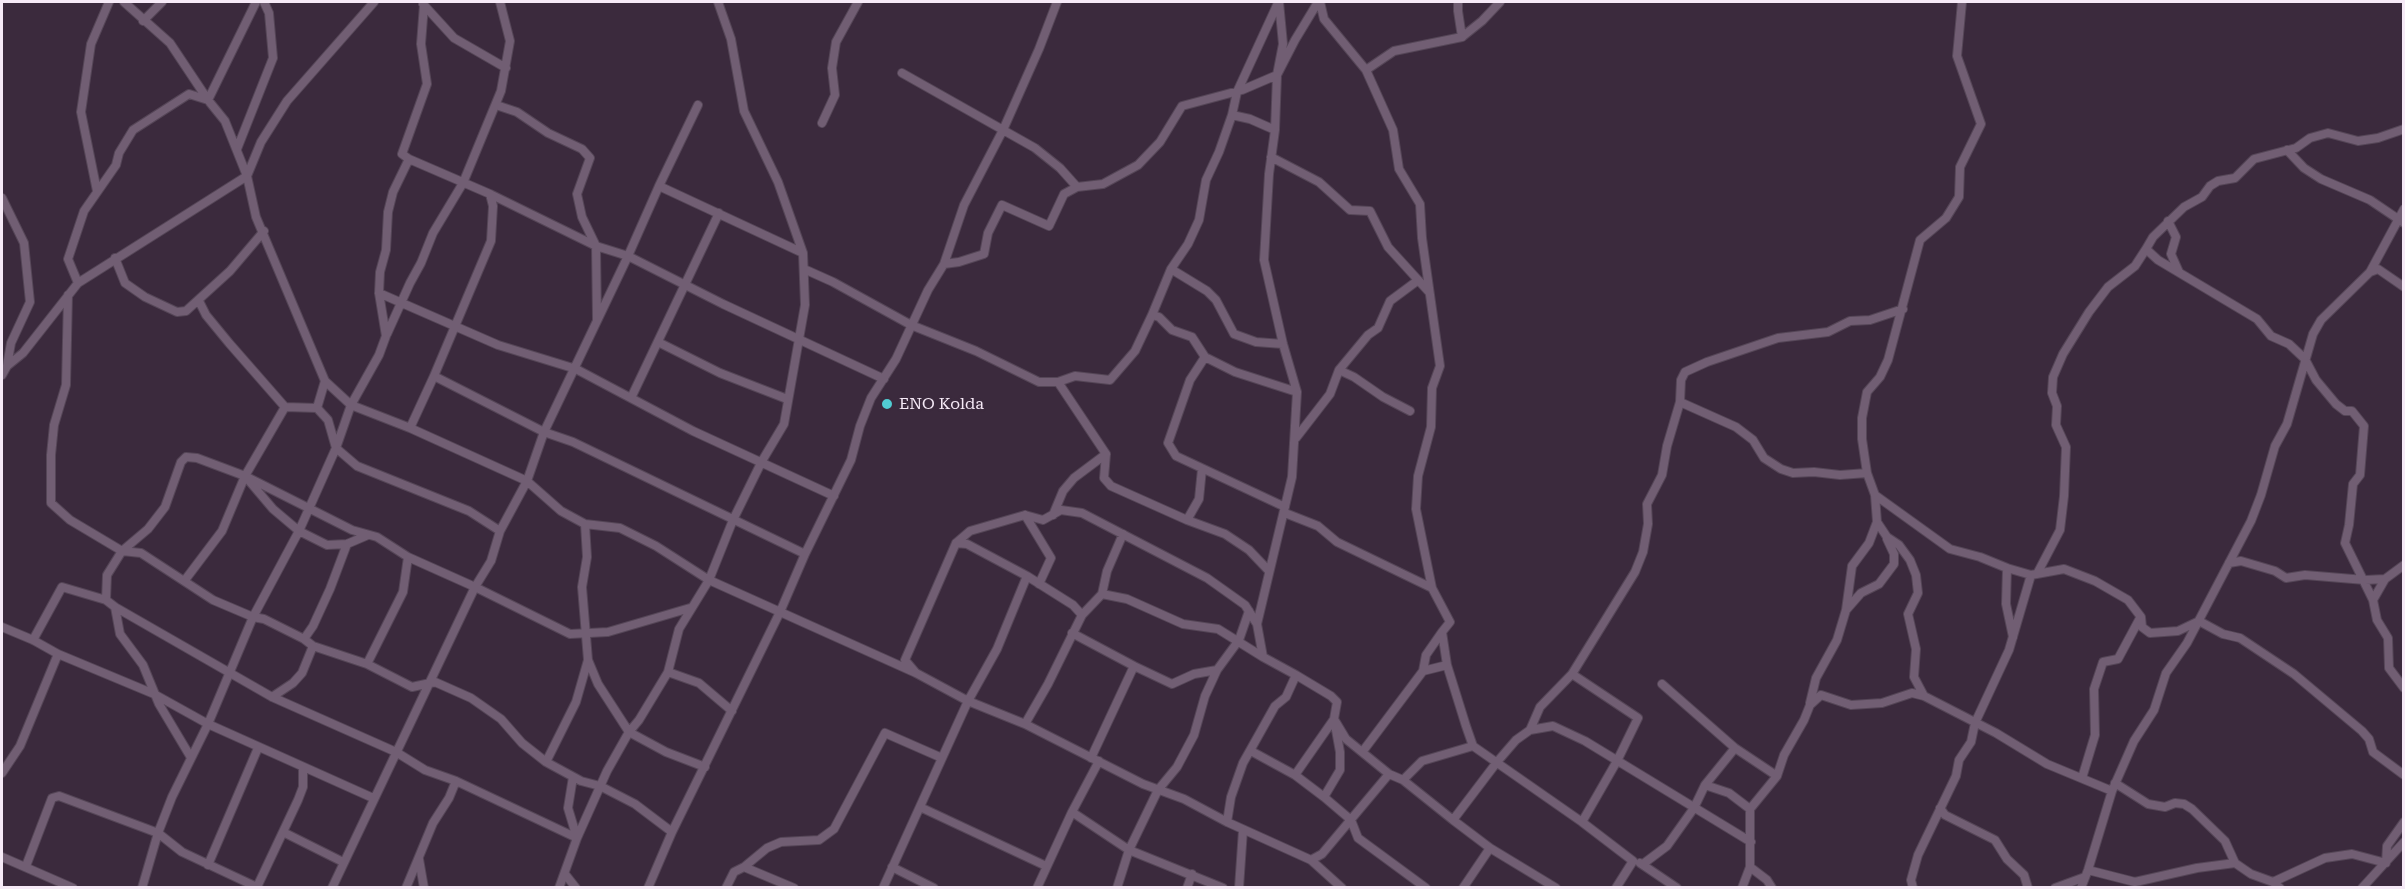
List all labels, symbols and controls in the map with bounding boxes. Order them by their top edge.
place label: ENO Kolda [899,394,984,414]
marker: ENO Kolda [880,397,894,411]

